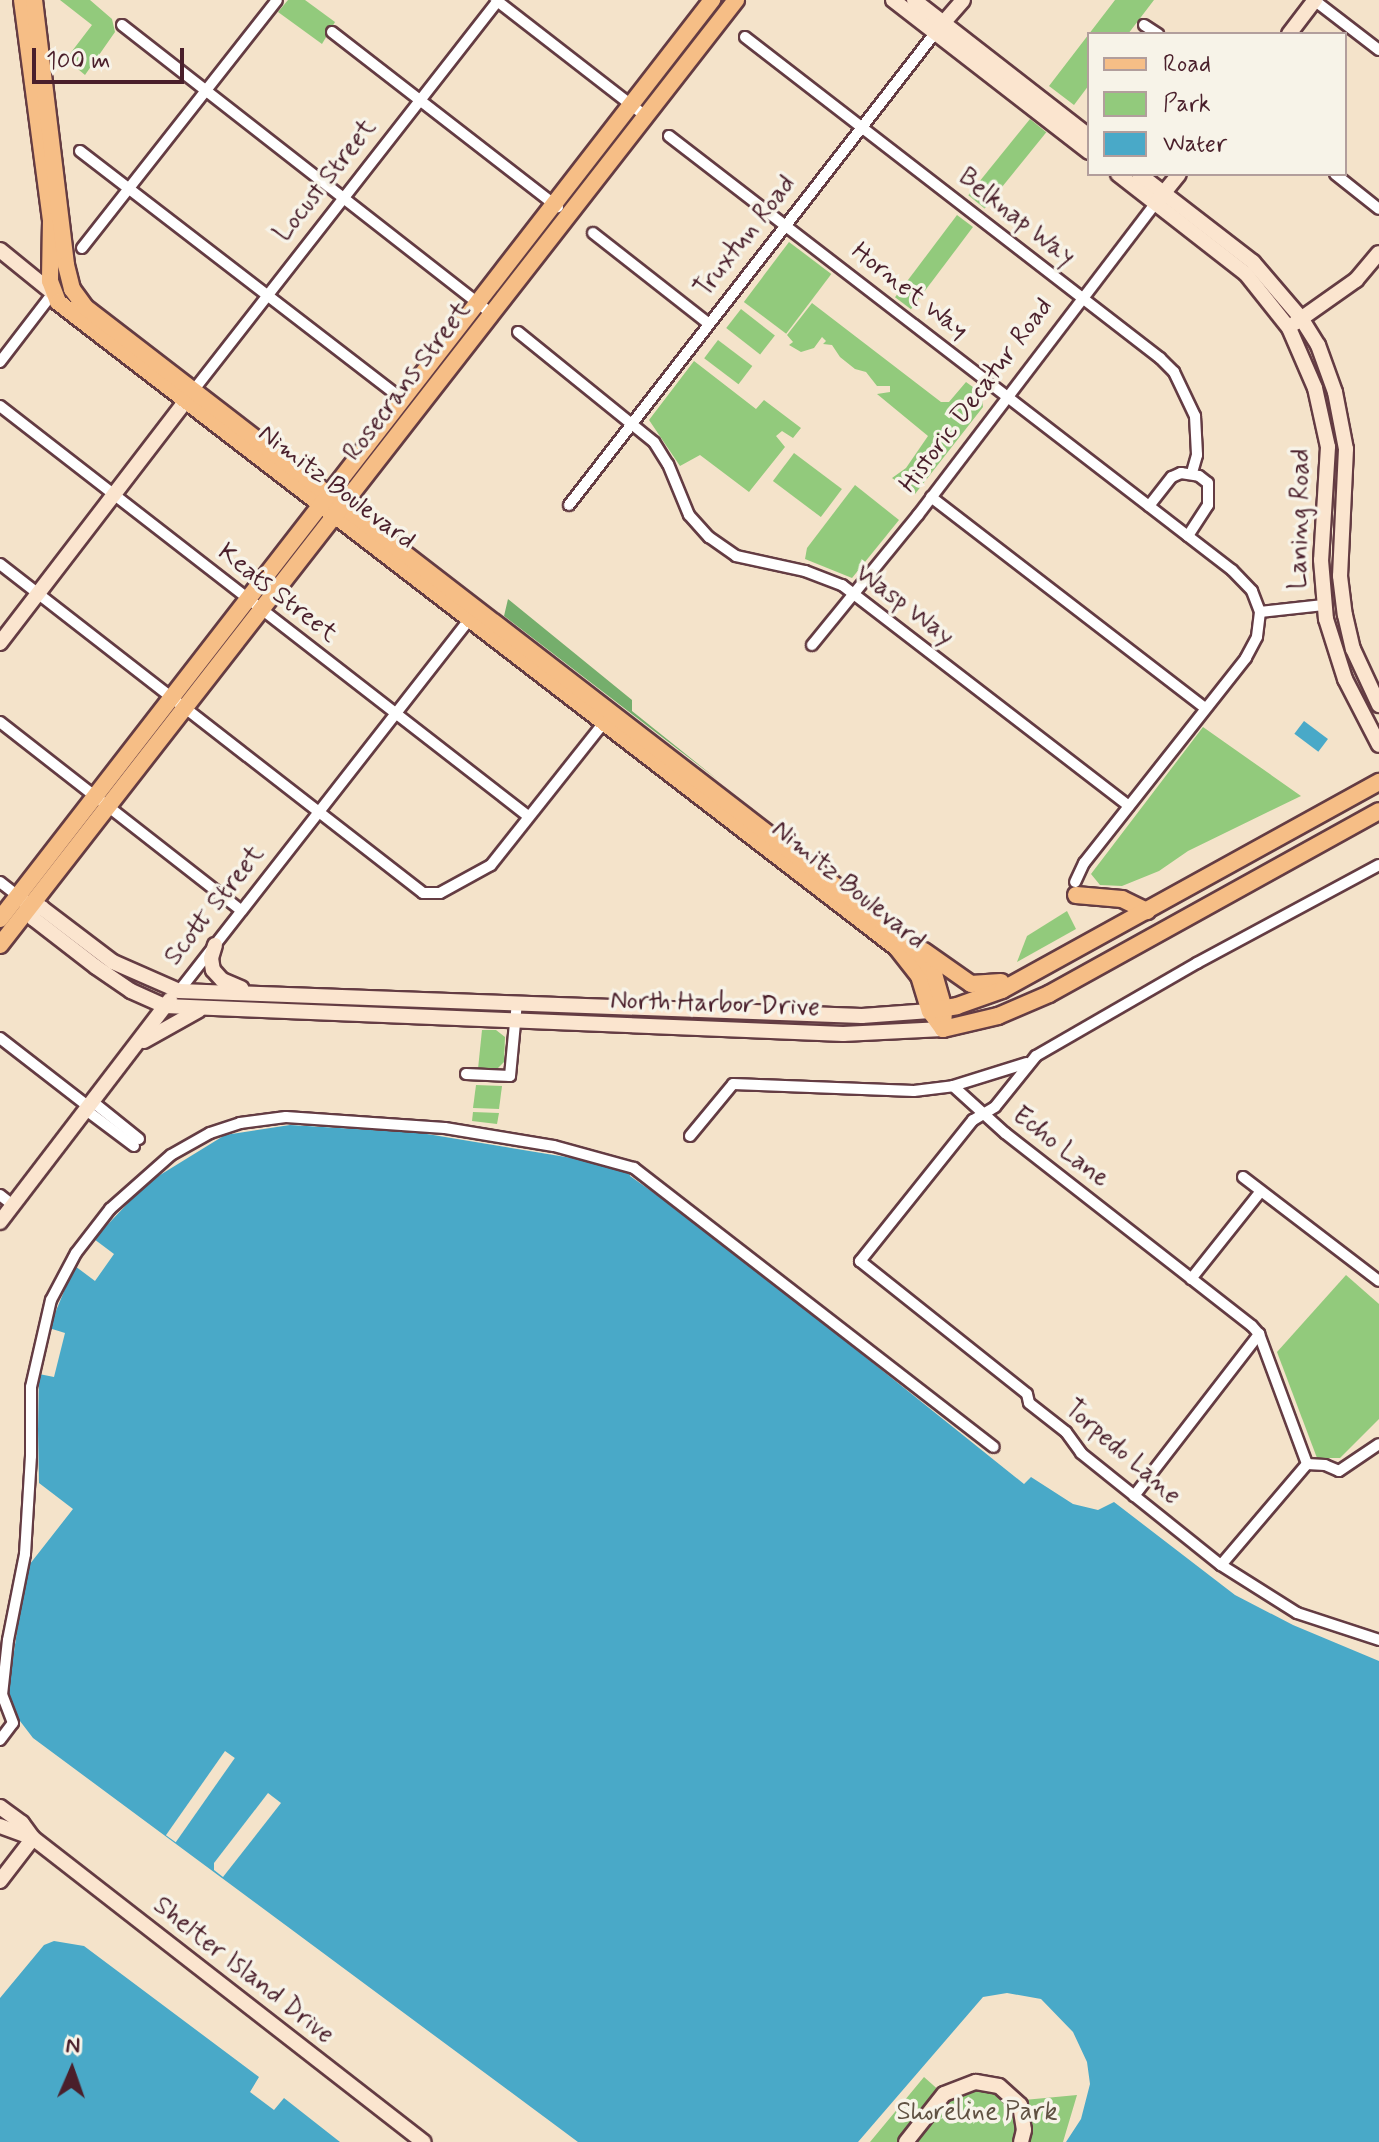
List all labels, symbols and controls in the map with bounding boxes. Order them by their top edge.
scale bar [36,32,188,82]
legend [1087,32,1347,176]
text: 100 m [46,46,110,77]
text: Road [1163,49,1211,80]
text: Park [1163,89,1211,120]
street label: Locust Street [268,113,384,249]
text: Water [1163,129,1227,160]
street label: Belknap Way [950,162,1082,274]
street label: Truxtun Road [689,170,803,304]
street label: Hornet Way [843,236,975,348]
street label: Historic Decatur Road [894,293,1060,499]
street label: Rosecrans Street [338,296,478,468]
street label: Nimitz Boulevard [251,419,421,557]
street label: Laning Road [1284,448,1318,590]
street label: Keats Street [211,537,343,651]
street label: Wasp Way [848,559,960,653]
street label: Nimitz Boulevard [765,814,931,958]
street label: Scott Street [158,840,272,972]
street label: North Harbor Drive [610,986,820,1024]
street label: Echo Lane [1005,1100,1115,1196]
street label: Torpedo Lane [1059,1395,1185,1511]
street label: Shelter Island Drive [143,1888,343,2054]
north arrow [32,2030,112,2110]
text: N [65,2032,81,2060]
park label: Shoreline Park [897,2097,1057,2129]

